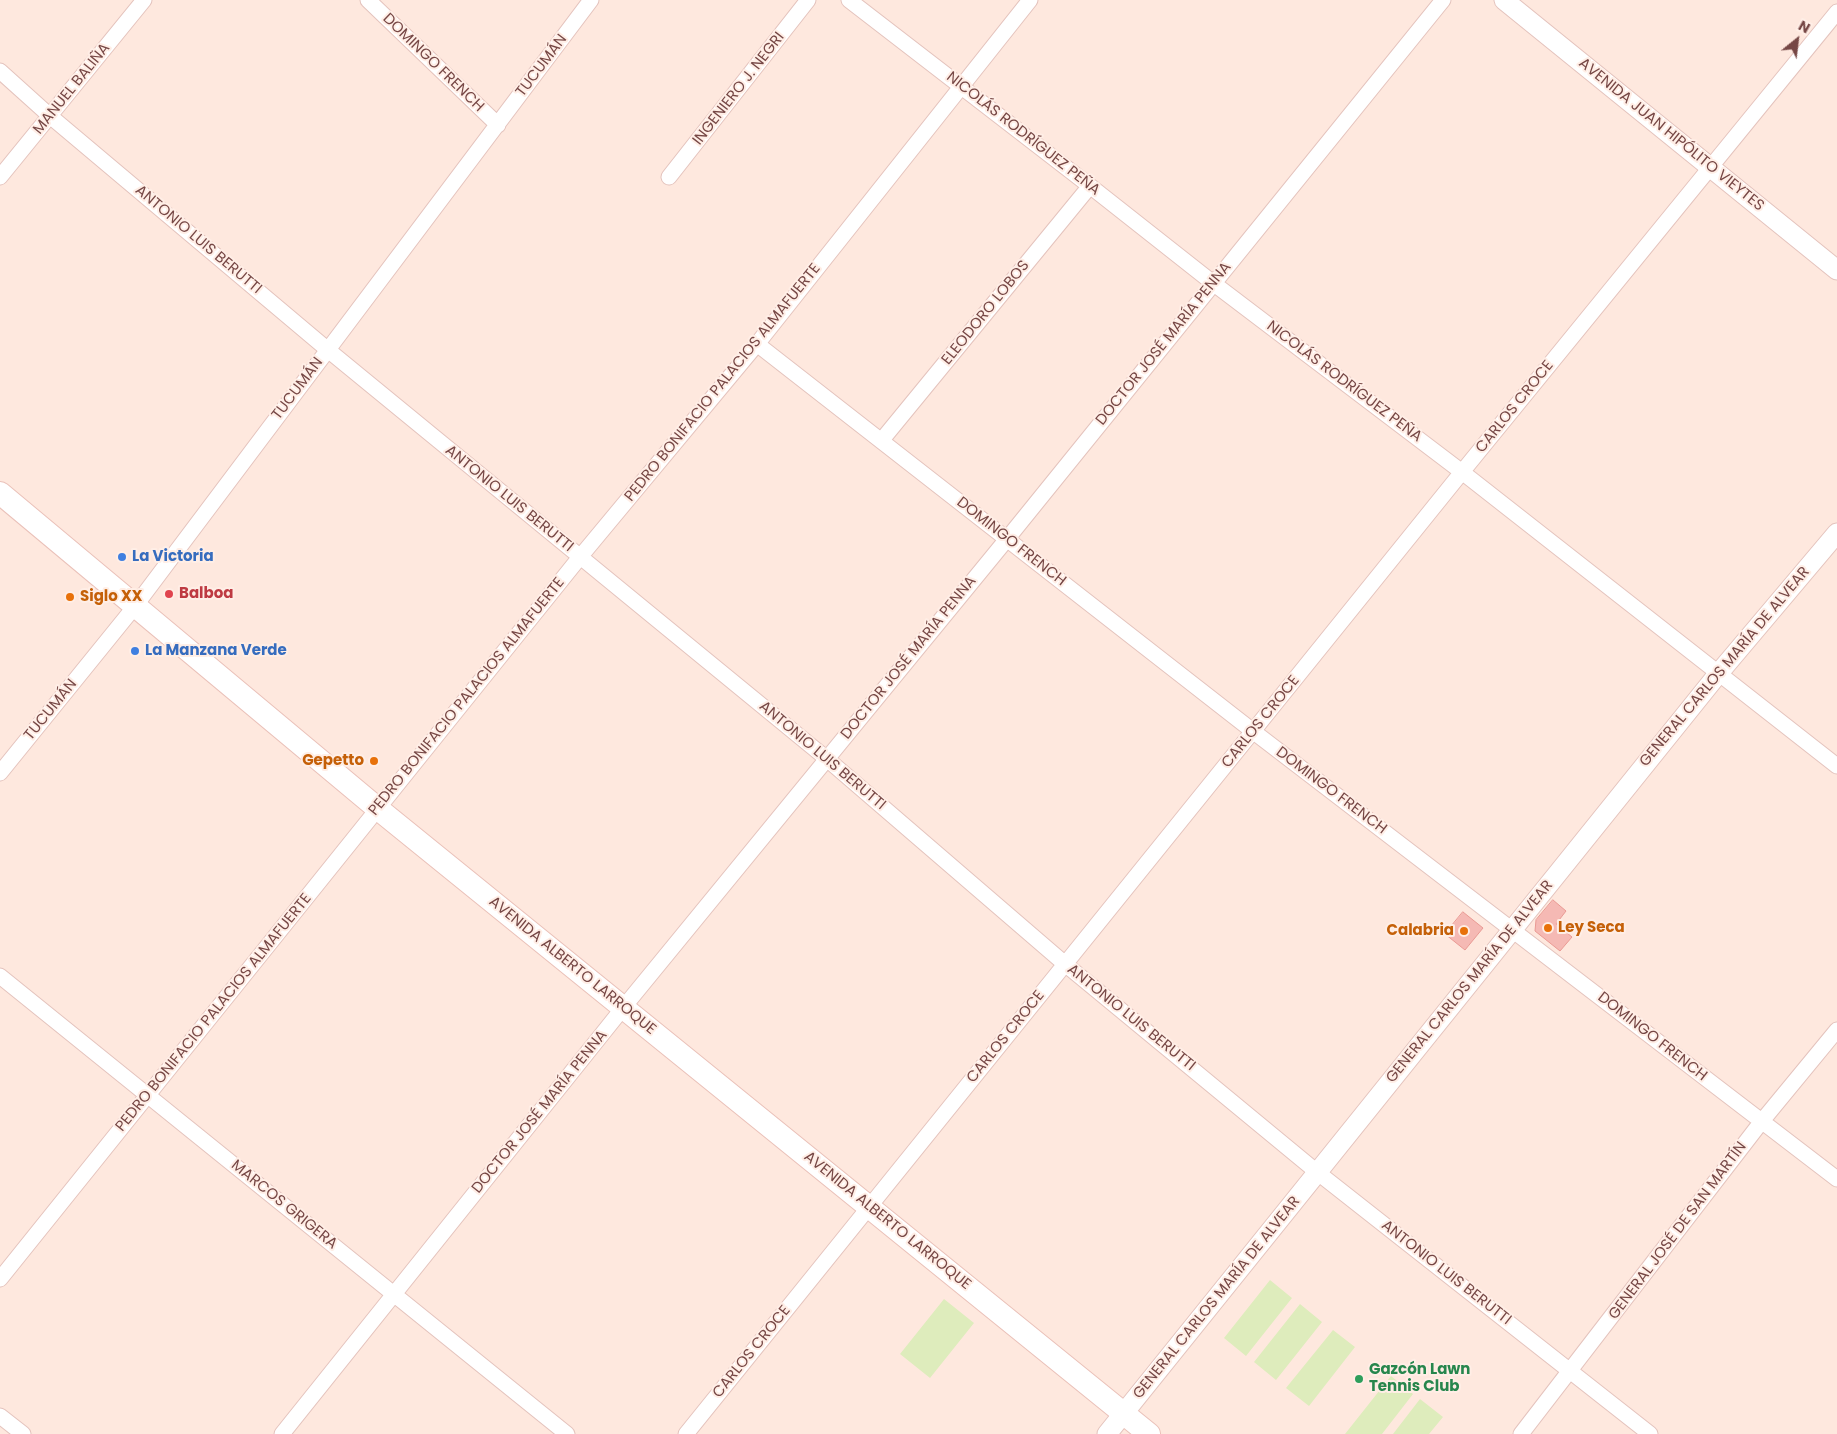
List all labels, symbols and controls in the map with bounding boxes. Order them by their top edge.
street label: DOMINGO FRENCH [379,10,487,116]
north arrow [1772,15,1822,65]
text: N [1795,16,1814,38]
street label: INGENIERO J. NEGRI [689,29,789,149]
street label: TUCUMÁN [513,31,571,101]
street label: MANUEL BALIÑA [30,40,114,138]
street label: AVENIDA JUAN HIPÓLITO VIEYTES [1575,55,1767,215]
street label: NICOLÁS RODRÍGUEZ PEÑA [943,68,1103,200]
street label: ANTONIO LUIS BERUTTI [131,182,265,298]
street label: ELEODORO LOBOS [938,257,1034,369]
street label: DOCTOR JOSÉ MARÍA PENNA [1093,259,1235,429]
street label: PEDRO BONIFACIO PALACIOS ALMAFUERTE [621,260,825,506]
street label: NICOLÁS RODRÍGUEZ PEÑA [1263,318,1425,446]
street label: TUCUMÁN [269,354,327,424]
street label: CARLOS CROCE [1472,357,1558,457]
street label: ANTONIO LUIS BERUTTI [441,442,577,556]
street label: DOMINGO FRENCH [953,494,1069,590]
place label: La Victoria [132,548,214,566]
marker: La Victoria [116,551,128,563]
street label: GENERAL CARLOS MARÍA DE ALVEAR [1636,563,1814,771]
street label: DOCTOR JOSÉ MARÍA PENNA [838,573,980,743]
street label: PEDRO BONIFACIO PALACIOS ALMAFUERTE [365,574,569,820]
place label: Balboa [179,585,233,603]
place label: Siglo XX [80,588,142,606]
marker: Balboa [163,588,175,600]
marker: Siglo XX [64,591,76,603]
place label: La Manzana Verde [145,642,287,660]
marker: La Manzana Verde [129,645,141,657]
street label: CARLOS CROCE [1218,672,1304,772]
street label: TUCUMÁN [21,676,81,744]
street label: ANTONIO LUIS BERUTTI [755,698,889,814]
street label: DOMINGO FRENCH [1272,744,1390,838]
place label: Gepetto [302,752,364,770]
marker: Gepetto [368,755,380,767]
street label: GENERAL CARLOS MARÍA DE ALVEAR [1383,877,1557,1087]
street label: PEDRO BONIFACIO PALACIOS ALMAFUERTE [112,890,316,1136]
street label: AVENIDA ALBERTO LARROQUE [485,893,659,1039]
place label: Ley Seca [1558,919,1625,937]
place label: Calabria [1387,922,1454,940]
marker: Ley Seca [1542,922,1554,934]
marker: Calabria [1458,925,1470,937]
street label: ANTONIO LUIS BERUTTI [1063,961,1199,1075]
street label: CARLOS CROCE [963,987,1049,1087]
street label: DOMINGO FRENCH [1594,989,1710,1085]
street label: DOCTOR JOSÉ MARÍA PENNA [469,1027,611,1197]
street label: GENERAL JOSÉ DE SAN MARTÍN [1605,1139,1751,1323]
street label: AVENIDA ALBERTO LARROQUE [800,1148,974,1294]
street label: MARCOS GRIGERA [227,1157,341,1253]
street label: GENERAL CARLOS MARÍA DE ALVEAR [1130,1193,1304,1403]
street label: ANTONIO LUIS BERUTTI [1378,1217,1514,1329]
street label: CARLOS CROCE [709,1302,795,1402]
place label: Gazcón Lawn Tennis Club [1369,1361,1470,1396]
marker: Gazcón Lawn Tennis Club [1353,1373,1365,1385]

